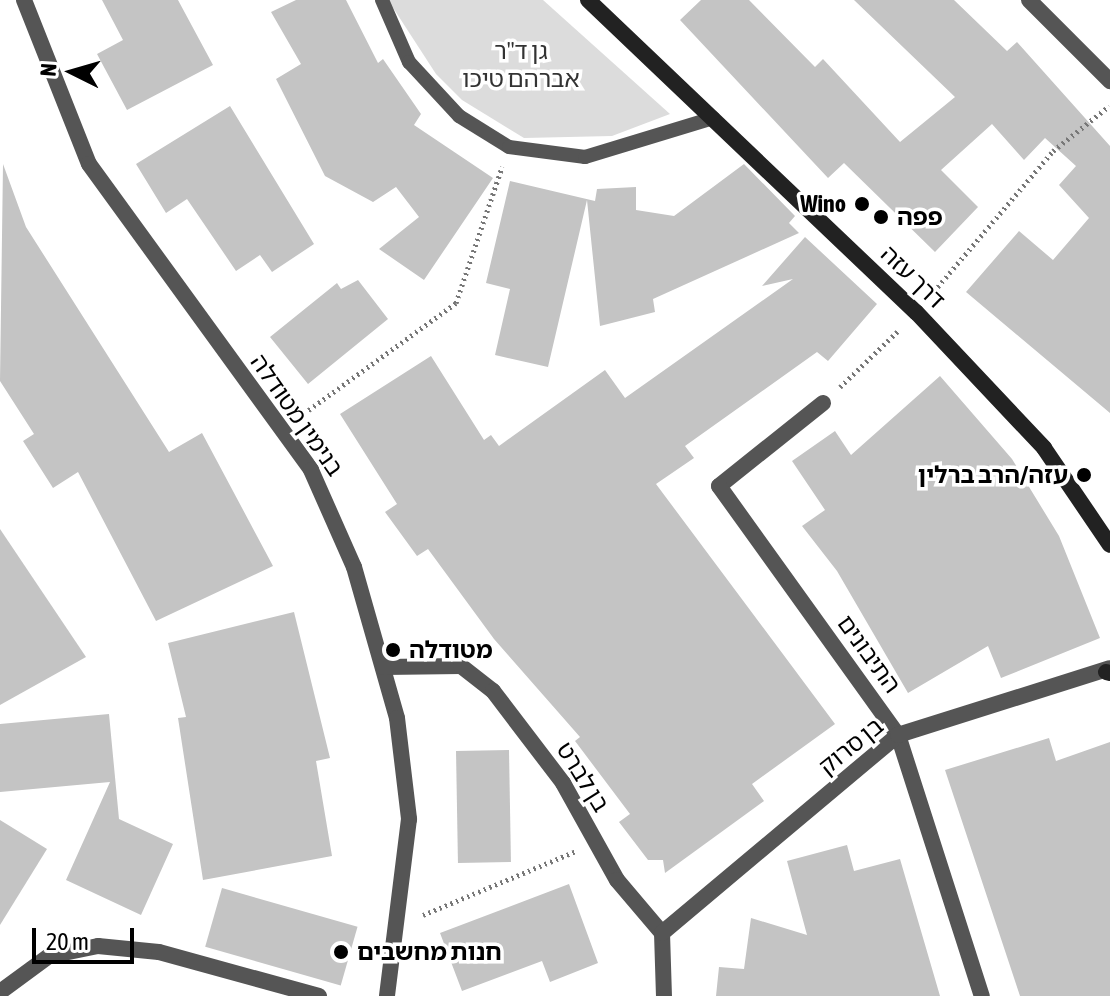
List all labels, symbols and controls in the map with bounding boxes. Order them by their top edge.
north arrow [32,32,112,112]
park label: גן ד"ר אברהם טיכו [462,37,580,93]
text: N [35,62,62,78]
place label: Wino [800,190,846,218]
marker: Wino [853,195,871,213]
place label: פפה [897,203,943,231]
marker: פפה [872,208,890,226]
street label: דרך עזה [875,240,951,314]
street label: בנימין מטודלה [244,348,350,482]
place label: עזה/הרב ברלין [918,461,1068,489]
marker: עזה/הרב ברלין [1075,466,1093,484]
street label: התיבונים [831,609,907,699]
place label: מטודלה [409,636,493,664]
marker: מטודלה [384,641,402,659]
street label: בן סרוק [813,711,889,781]
street label: בן לברט [550,737,616,817]
scale bar [36,912,138,962]
text: 20 m [46,928,89,955]
place label: חנות מחשבים [357,938,502,966]
marker: חנות מחשבים [332,943,350,961]

